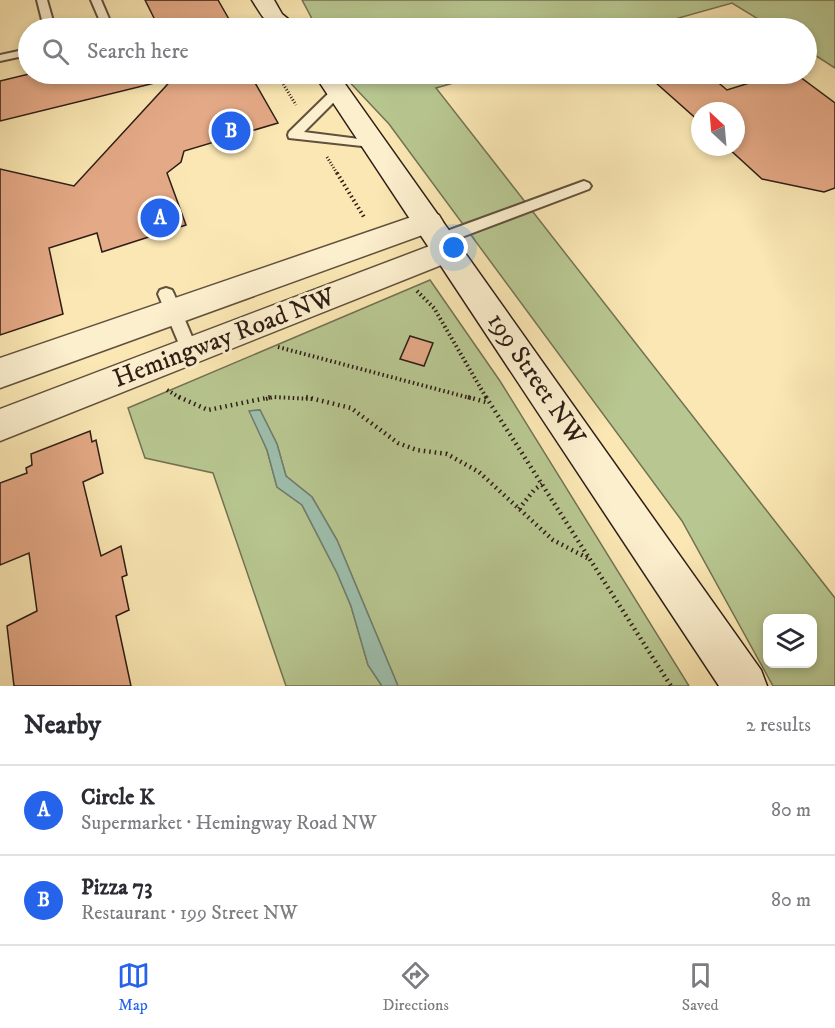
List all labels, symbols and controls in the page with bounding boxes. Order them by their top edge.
search box [18,18,817,84]
icon: search [39,35,72,68]
text: Search here [87,38,189,65]
north arrow [691,102,745,156]
pin: B [212,108,250,154]
pin: A [140,196,180,240]
your location [439,233,468,262]
street label: Hemingway Road NW [108,280,341,396]
street label: 199 Street NW [479,306,593,453]
map controls [763,614,817,668]
button: layers [763,614,817,668]
text: Nearby [24,709,101,742]
text: 2 results [746,713,811,738]
text: Circle K [81,784,155,811]
text: A [37,798,50,823]
text: 80 m [771,798,811,823]
text: Supermarket · Hemingway Road NW [81,811,377,836]
text: Pizza 73 [81,874,152,901]
text: B [37,888,50,913]
text: 80 m [771,888,811,913]
text: Restaurant · 199 Street NW [81,901,298,926]
tab: Map [117,959,150,1015]
tab: Directions [383,959,449,1015]
tab: Saved [682,959,719,1015]

